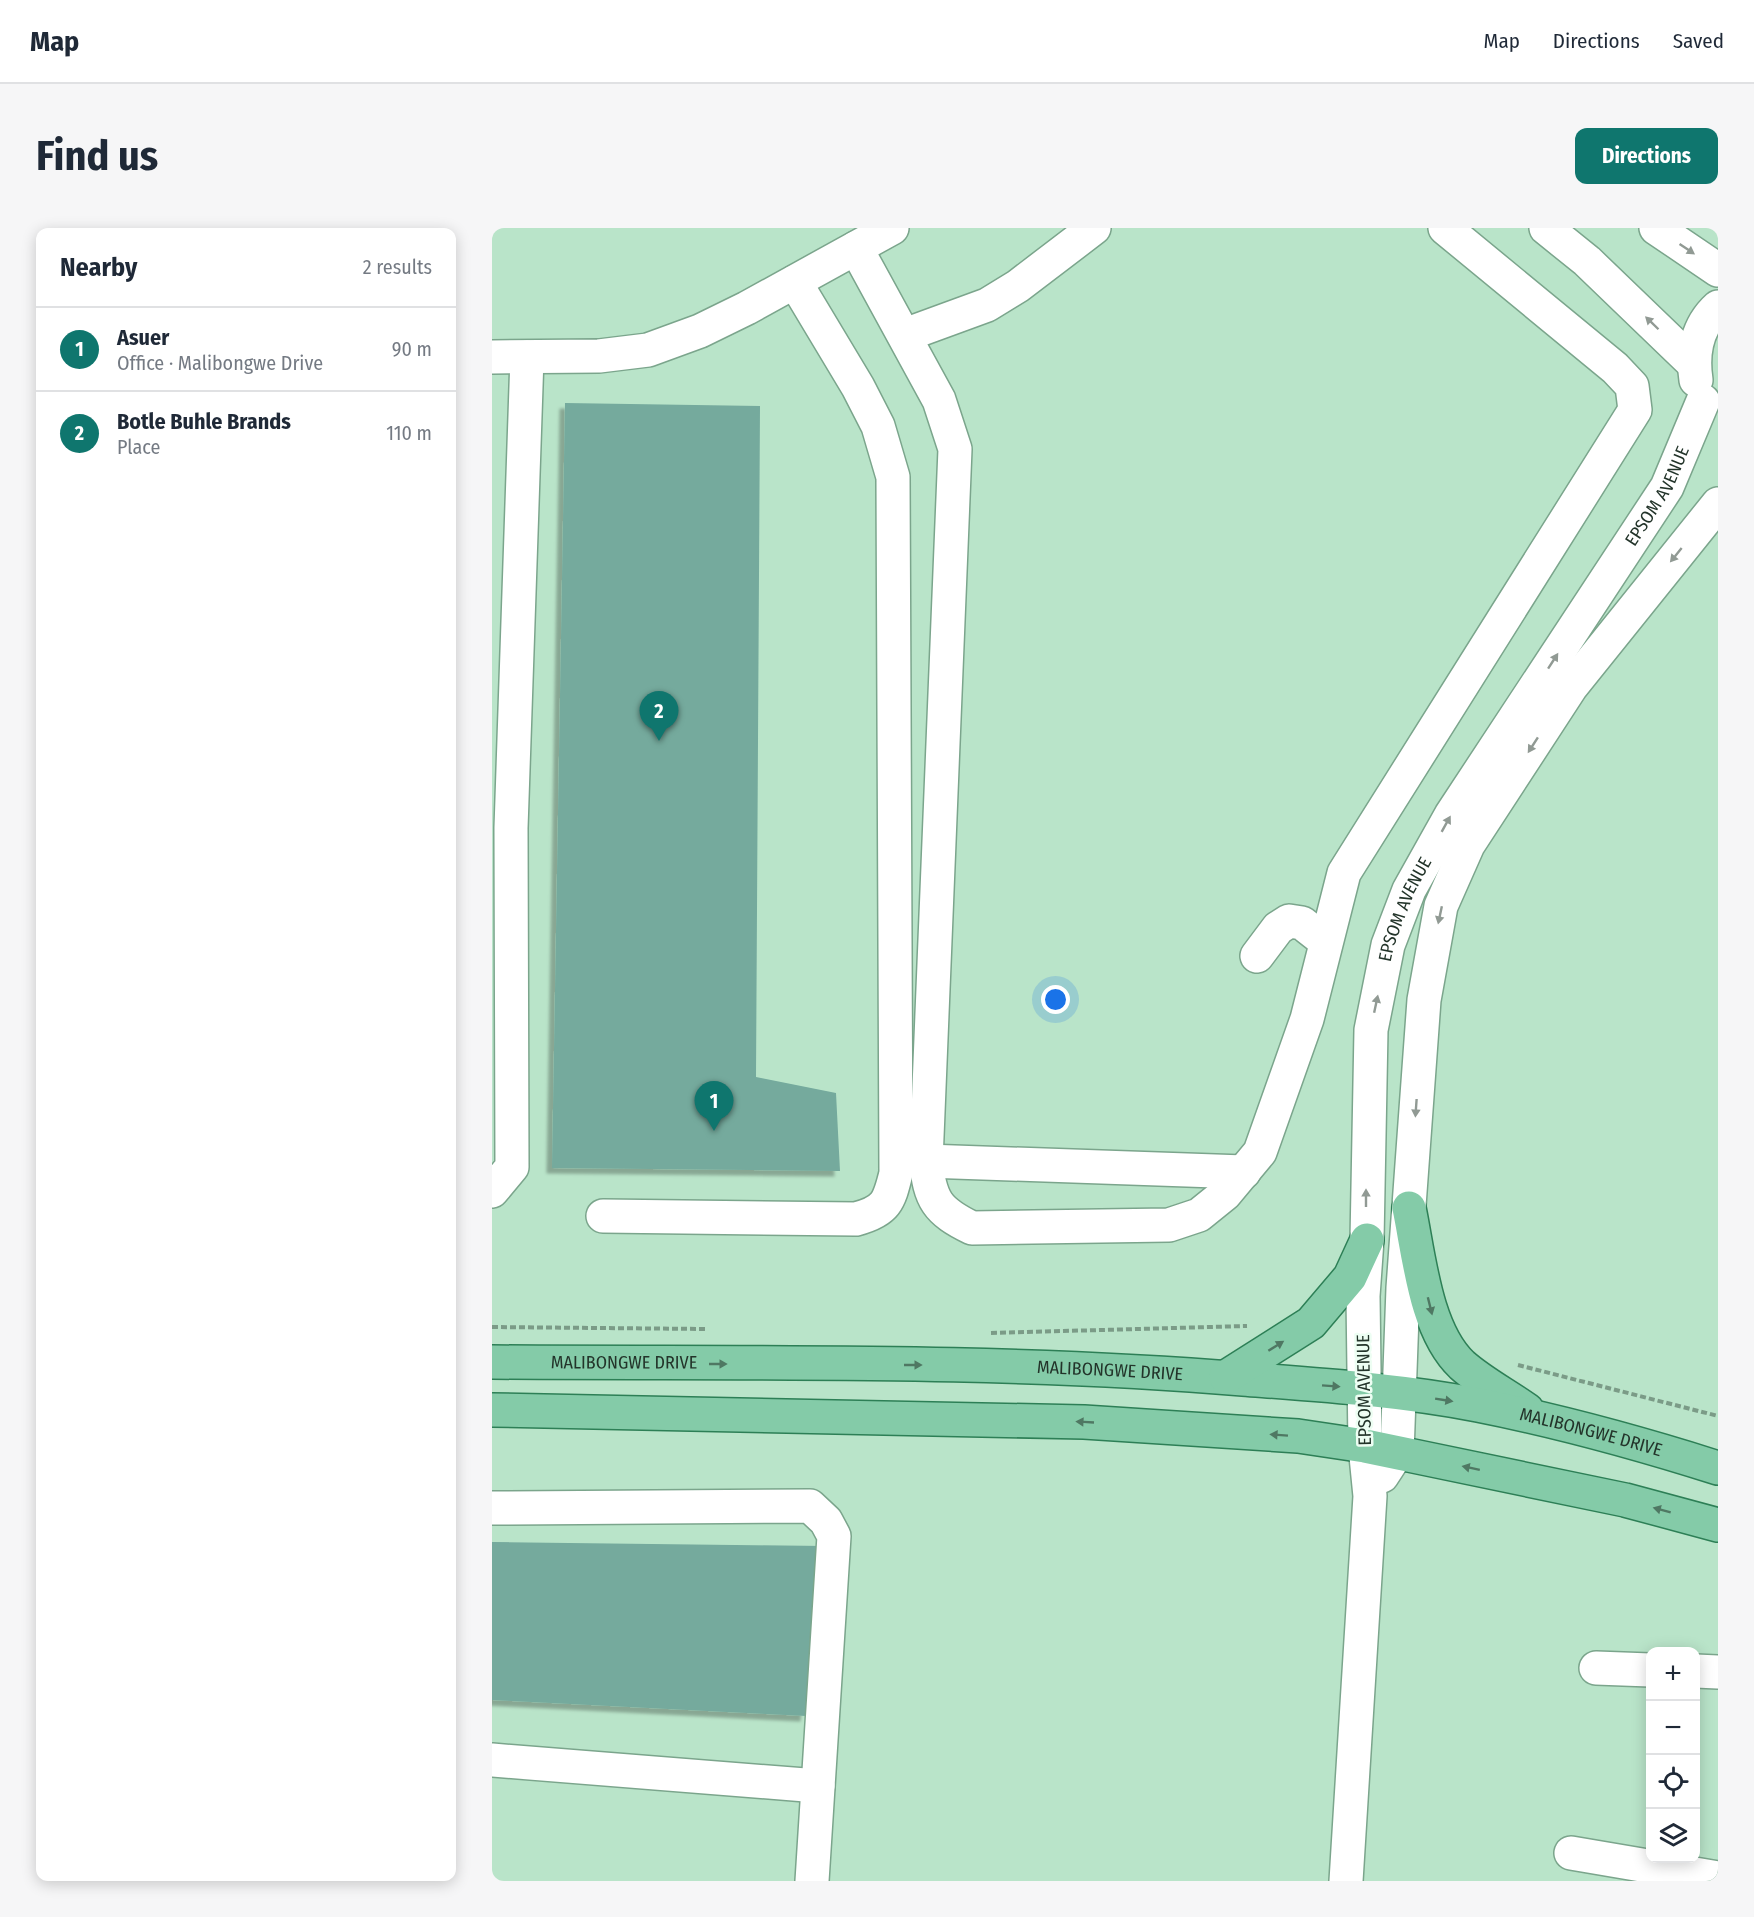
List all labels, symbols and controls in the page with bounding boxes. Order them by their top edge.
text: Map [30,25,79,58]
text: Map [1483,28,1520,54]
text: Directions [1553,28,1640,54]
text: Saved [1673,28,1724,54]
button: Directions [1575,128,1718,184]
text: Find us [36,131,158,181]
one-way arrow [1679,243,1695,254]
text: Nearby [60,252,137,283]
text: 2 results [363,255,432,279]
one-way arrow [1645,317,1659,331]
text: Asuer [117,324,169,351]
text: 1 [75,337,84,361]
text: 90 m [392,337,432,361]
text: Office · Malibongwe Drive [117,351,323,375]
text: Botle Buhle Brands [117,408,291,435]
text: 2 [75,421,84,445]
text: 110 m [386,421,432,445]
text: Place [117,435,160,459]
street label: EPSOM AVENUE [1620,443,1694,550]
one-way arrow [1670,548,1682,563]
one-way arrow [1547,652,1558,669]
pin: 2 [640,692,678,741]
one-way arrow [1528,736,1539,753]
one-way arrow [1441,815,1451,832]
street label: EPSOM AVENUE [1374,853,1436,963]
one-way arrow [1435,905,1444,924]
your location [1041,985,1070,1014]
one-way arrow [1372,994,1381,1013]
pin: 1 [694,1082,734,1131]
one-way arrow [1412,1098,1421,1117]
one-way arrow [1361,1189,1371,1208]
one-way arrow [1426,1297,1436,1315]
street label: EPSOM AVENUE [1352,1334,1376,1446]
one-way arrow [1268,1341,1284,1352]
street label: MALIBONGWE DRIVE [551,1351,697,1374]
street label: MALIBONGWE DRIVE [1036,1356,1184,1385]
one-way arrow [709,1359,728,1369]
one-way arrow [904,1361,923,1370]
one-way arrow [1321,1381,1340,1391]
one-way arrow [1434,1395,1453,1404]
street label: MALIBONGWE DRIVE [1518,1403,1665,1461]
one-way arrow [1075,1417,1094,1426]
one-way arrow [1270,1430,1289,1439]
one-way arrow [1461,1463,1480,1472]
one-way arrow [1652,1504,1671,1514]
map controls [1646,1647,1700,1863]
button: + [1646,1647,1700,1701]
button: − [1646,1701,1700,1755]
button: locate [1646,1755,1700,1809]
button: layers [1646,1809,1700,1863]

